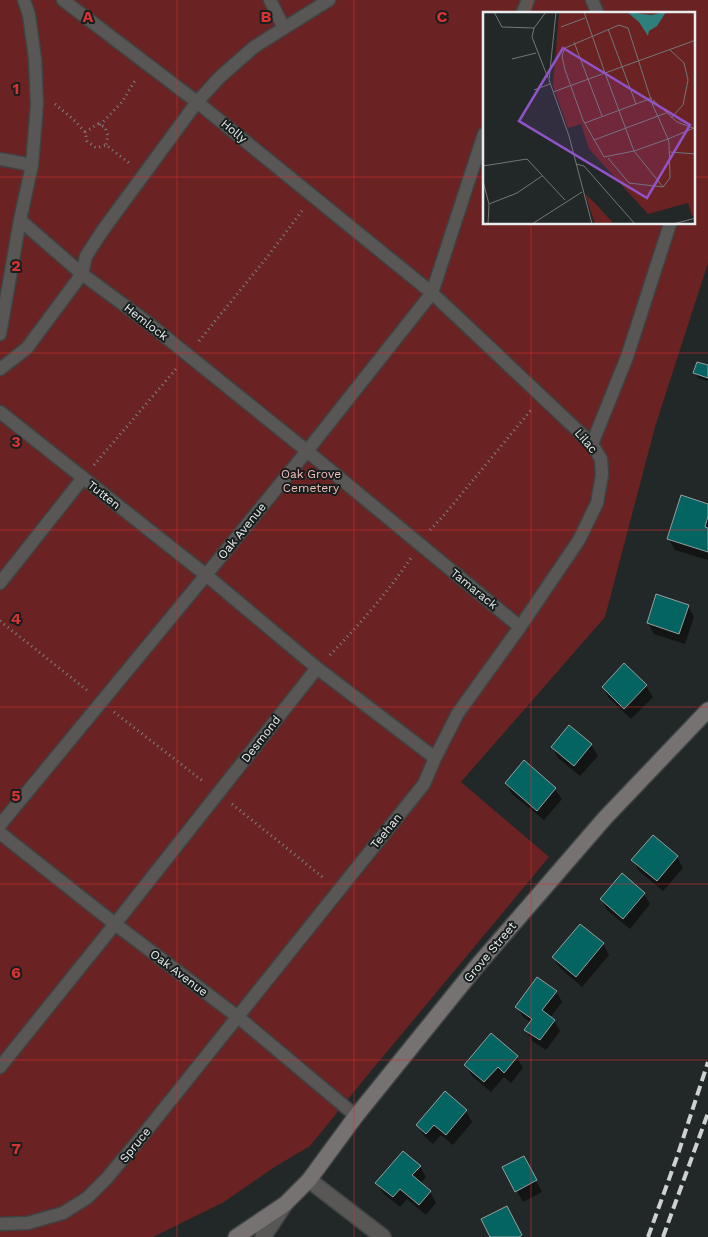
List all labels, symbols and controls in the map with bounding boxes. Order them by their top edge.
text: A [83,7,94,26]
text: B [261,7,272,26]
text: C [437,7,448,26]
inset map [483,12,696,225]
text: 1 [13,79,19,98]
street label: Holly [218,116,250,146]
text: 2 [11,256,21,275]
street label: Hemlock [121,301,171,343]
street label: Lilac [572,426,601,456]
text: 3 [11,432,21,451]
park label: Oak Grove Cemetery [281,467,341,495]
street label: Tutten [85,478,123,512]
street label: Oak Avenue [215,500,269,562]
street label: Tamarack [448,566,500,612]
text: 4 [11,609,21,628]
street label: Desmond [238,713,284,765]
text: 5 [11,786,21,805]
street label: Teehan [368,810,404,852]
street label: Grove Street [461,919,519,985]
street label: Oak Avenue [147,947,211,999]
text: 6 [11,963,21,982]
street label: Spruce [117,1125,153,1165]
text: 7 [11,1139,21,1158]

